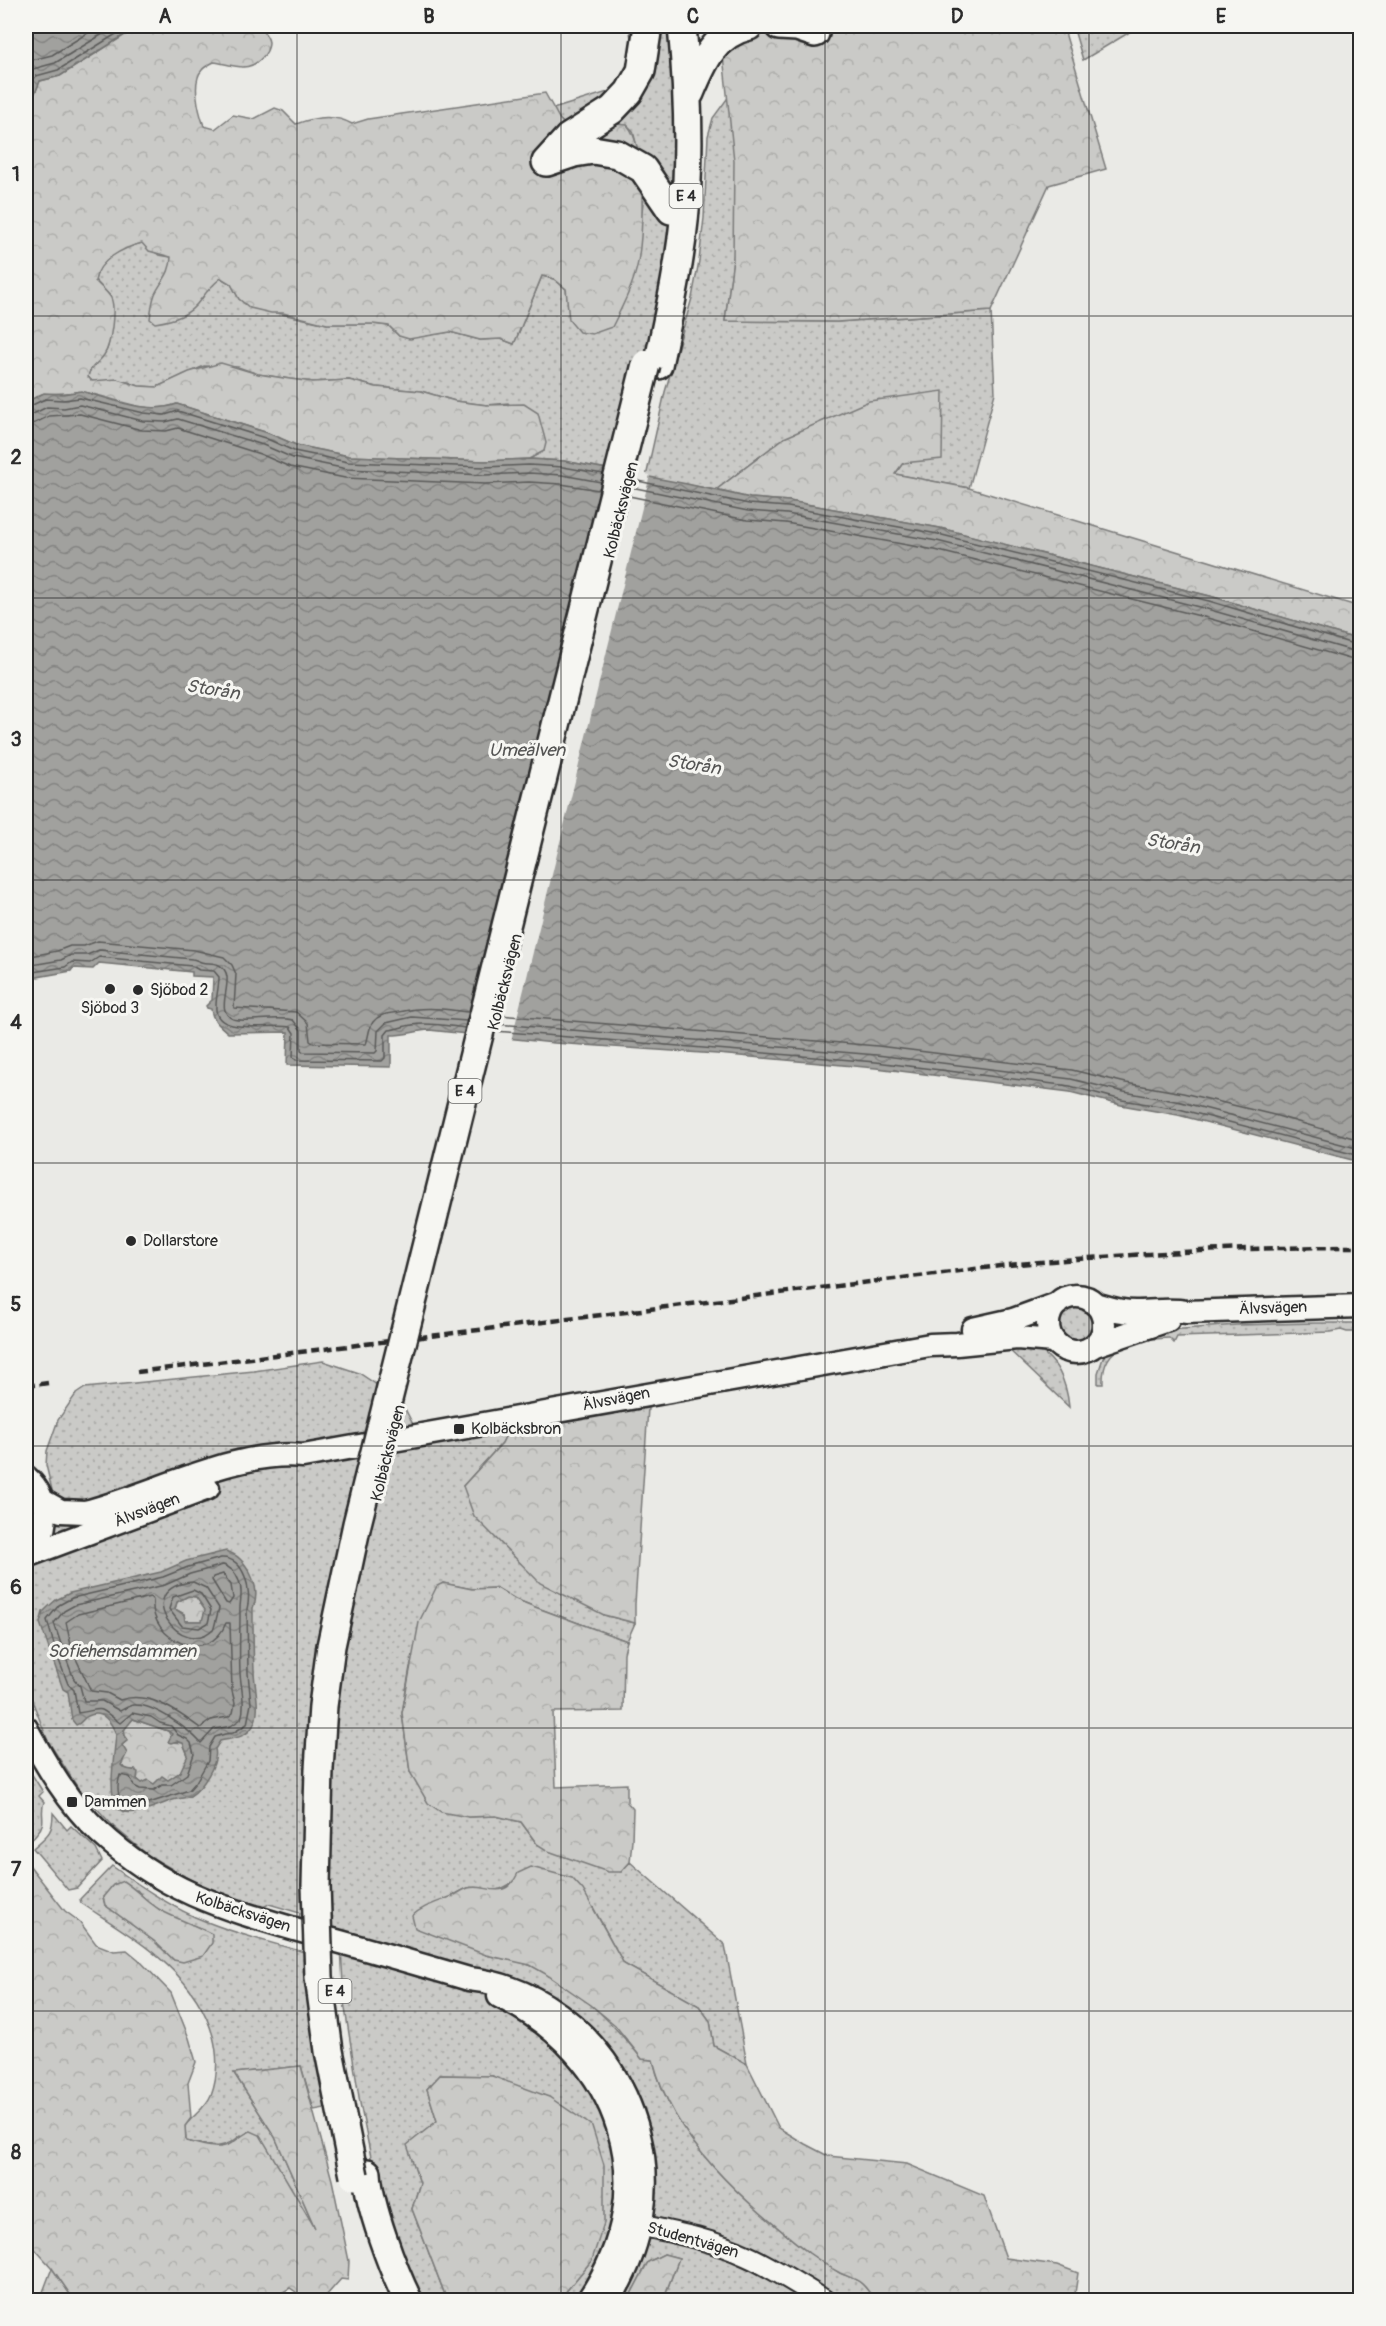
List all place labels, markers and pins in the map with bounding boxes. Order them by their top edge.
place label: Sjöbod 2 [150,980,209,1000]
marker: Sjöbod 3 [103,982,117,996]
marker: Sjöbod 2 [131,983,145,997]
place label: Sjöbod 3 [81,998,139,1018]
place label: Dollarstore [143,1231,218,1251]
marker: Dollarstore [124,1234,138,1248]
place label: Kolbäcksbron [471,1419,561,1439]
marker: Kolbäcksbron [452,1422,466,1436]
place label: Dammen [84,1792,147,1812]
marker: Dammen [65,1795,79,1809]

